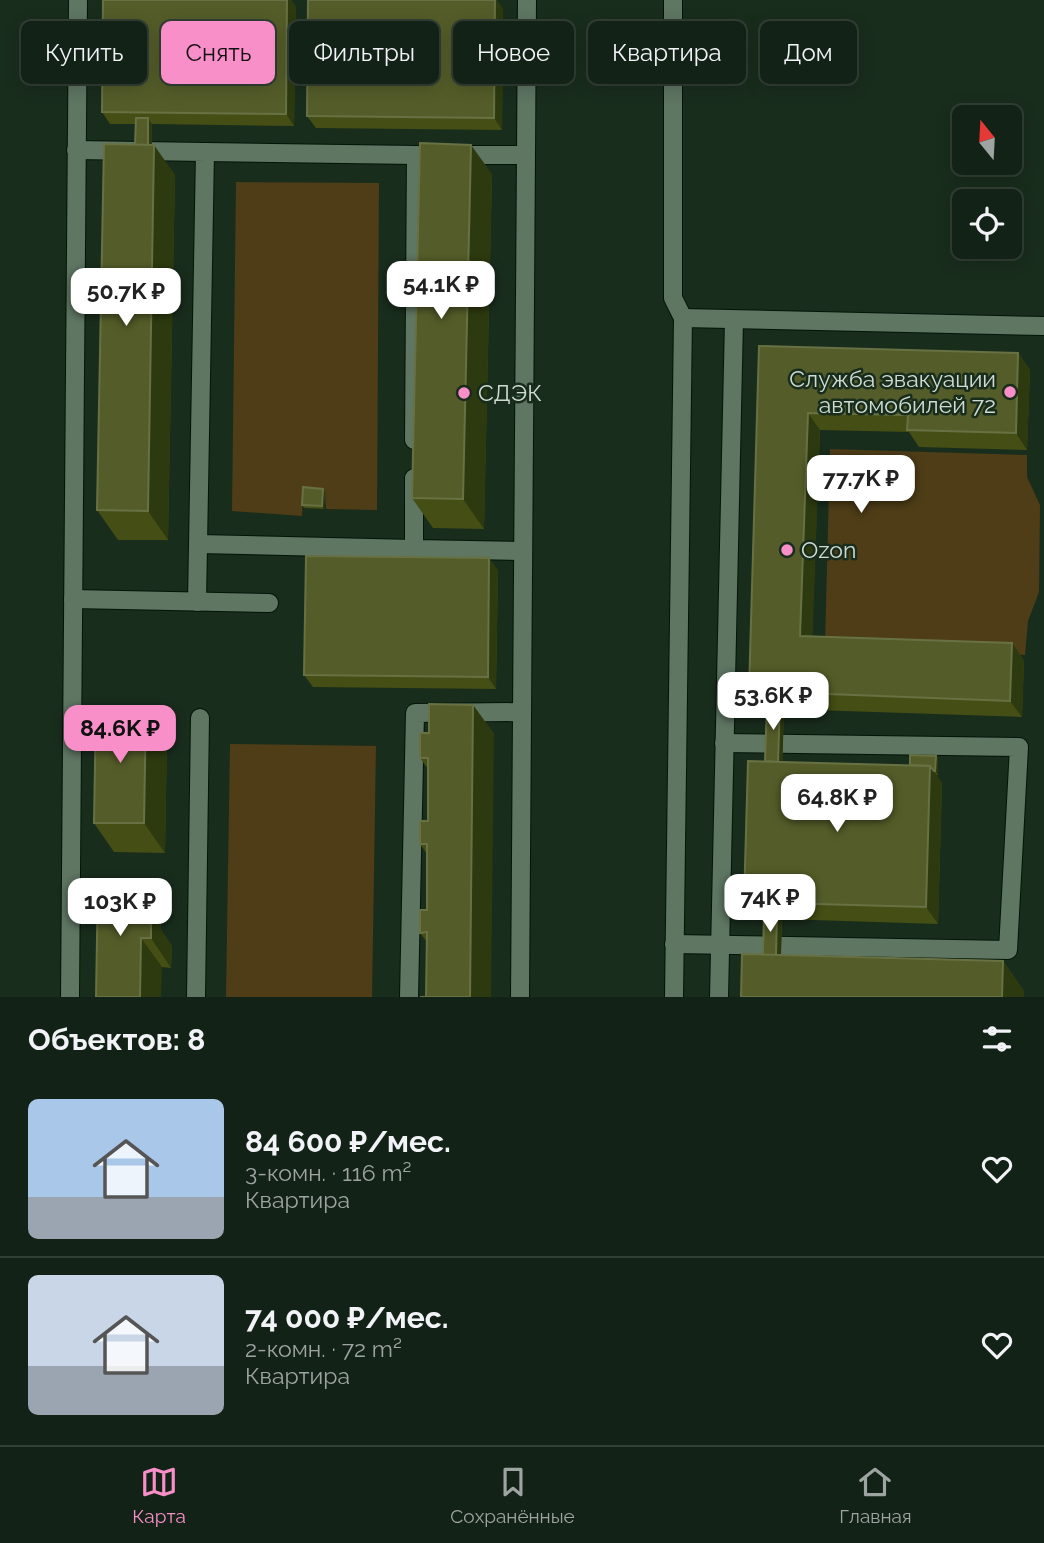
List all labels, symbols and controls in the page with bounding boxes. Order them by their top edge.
chip: Купить [21,21,147,84]
chip: Снять [161,21,275,84]
chip: Фильтры [289,21,439,84]
chip: Новое [453,21,574,84]
chip: Квартира [588,21,746,84]
chip: Дом [760,21,857,84]
north arrow [952,105,1022,175]
map controls [952,105,1022,259]
button: locate [952,189,1022,259]
pin: 54.1K ₽ [376,262,506,321]
pin: 50.7K ₽ [61,268,191,328]
text: 54.1K ₽ [403,270,479,297]
text: 50.7K ₽ [87,277,165,304]
place label: Служба эвакуации автомобилей 72 [789,365,996,418]
place label: СДЭК [478,379,542,406]
marker: Служба эвакуации автомобилей 72 [1002,384,1018,400]
marker: СДЭК [456,385,472,401]
pin: 77.7K ₽ [796,456,926,515]
text: 77.7K ₽ [823,464,899,491]
place label: Ozon [801,536,856,563]
marker: Ozon [779,542,795,558]
pin: 53.6K ₽ [708,672,838,732]
text: 53.6K ₽ [734,681,812,708]
pin: 84.6K ₽ [55,706,185,765]
text: 84.6K ₽ [80,714,160,741]
pin: 64.8K ₽ [772,774,902,834]
text: 64.8K ₽ [797,783,877,810]
pin: 74K ₽ [721,874,819,934]
pin: 103K ₽ [63,878,177,938]
text: 74K ₽ [740,883,800,910]
text: 103K ₽ [84,887,156,914]
icon: filters [978,1020,1016,1058]
text: Объектов: 8 [28,1022,205,1057]
text: 84 600 ₽/мес. [245,1124,451,1159]
icon: home [84,1127,168,1211]
icon: heart [978,1150,1016,1188]
text: 3-комн. · 116 m² [245,1159,411,1186]
text: Квартира [245,1186,350,1213]
text: 74 000 ₽/мес. [245,1300,448,1335]
icon: home [84,1303,168,1387]
icon: heart [978,1326,1016,1364]
text: 2-комн. · 72 m² [245,1335,402,1362]
text: Квартира [245,1362,350,1389]
tab: Карта [132,1463,186,1527]
tab: Сохранённые [450,1463,575,1527]
tab: Главная [839,1463,912,1527]

